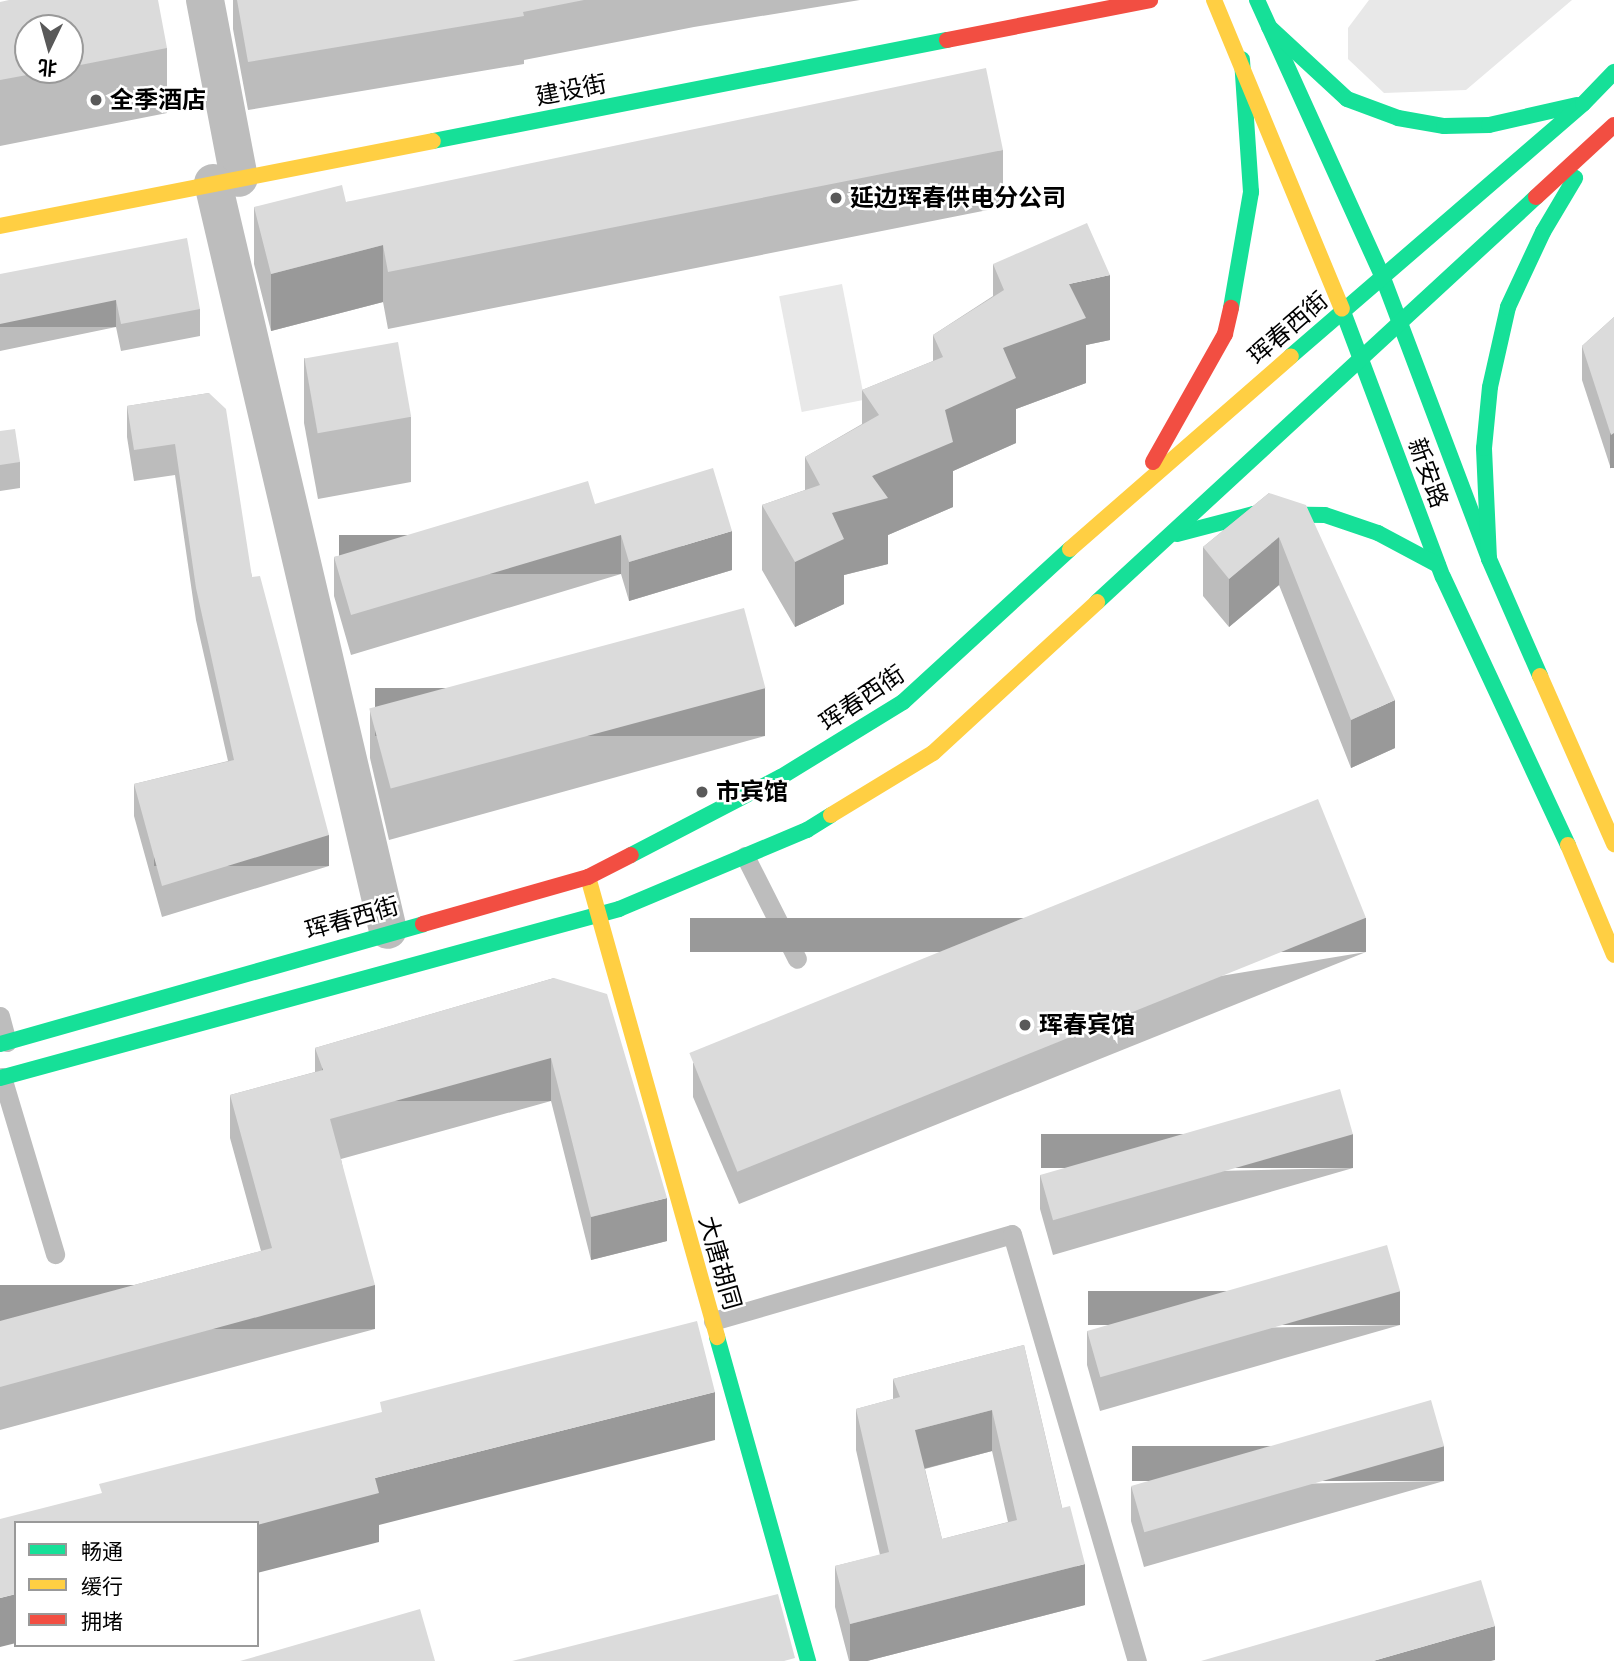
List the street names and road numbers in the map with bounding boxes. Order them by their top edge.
street label: 建设街 [533,69,609,111]
street label: 珲春西街 [1242,286,1334,370]
street label: 新安路 [1402,434,1454,512]
street label: 珲春西街 [814,659,910,737]
street label: 珲春西街 [302,891,402,945]
street label: 大唐胡同 [693,1213,747,1313]

